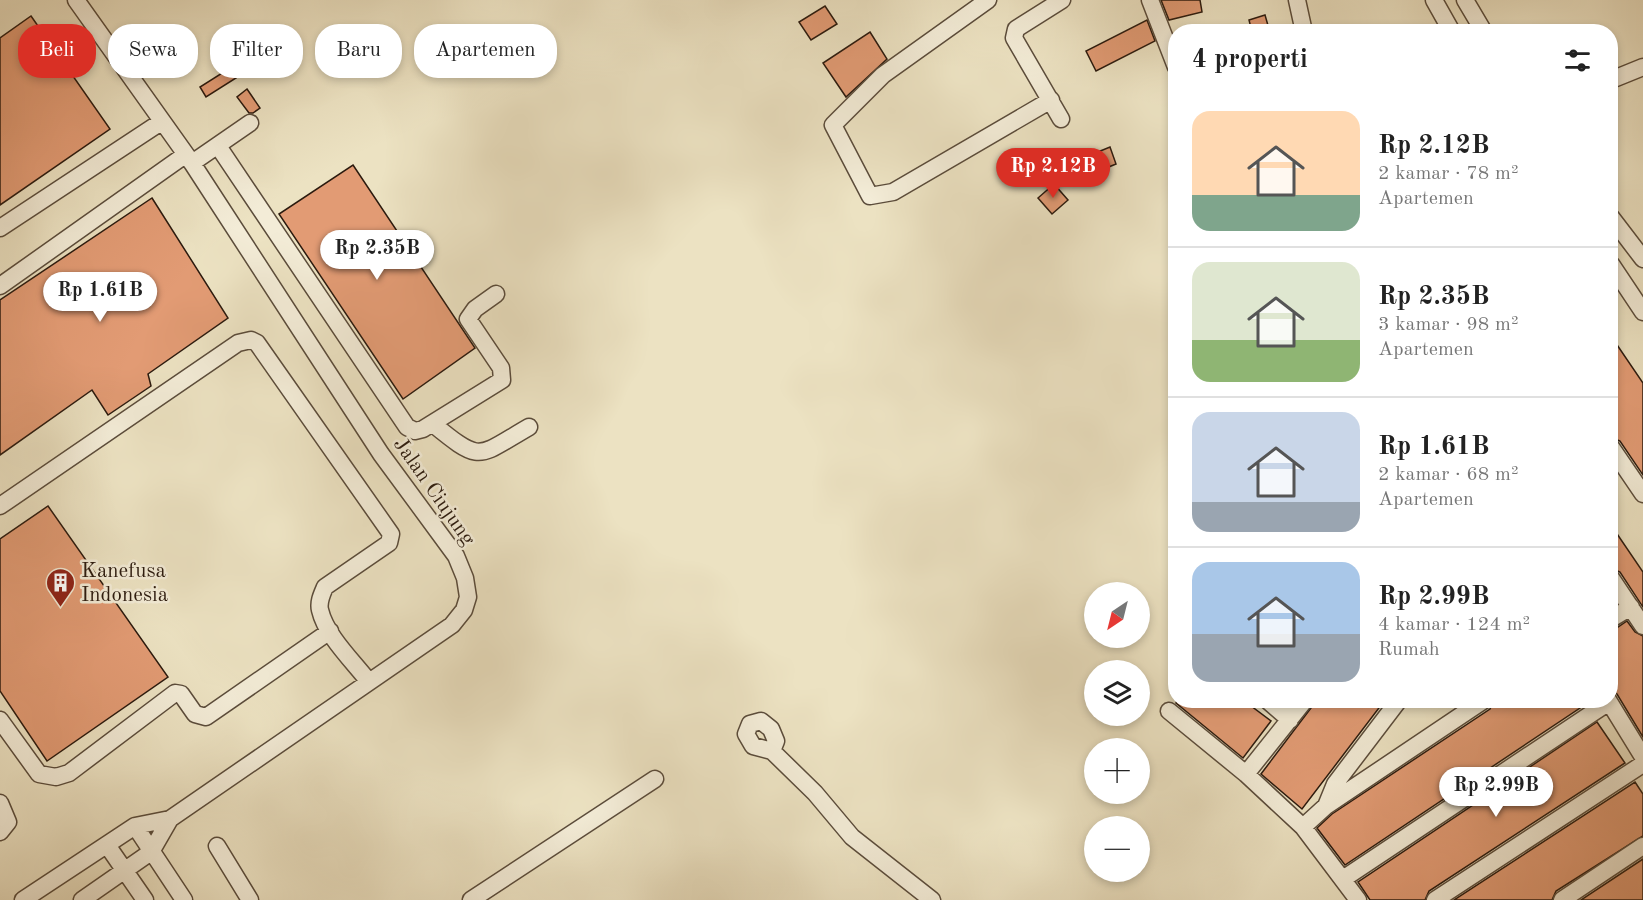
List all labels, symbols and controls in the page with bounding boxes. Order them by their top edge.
chip: Beli [18,24,96,78]
chip: Sewa [108,24,198,78]
chip: Filter [210,24,303,78]
chip: Baru [315,24,402,78]
chip: Apartemen [414,24,557,78]
icon: filters [1561,44,1594,77]
text: 4 properti [1192,47,1308,73]
text: Rp 2.12B [1378,133,1489,159]
icon: home [1240,135,1312,207]
pin: Rp 2.12B [991,148,1115,199]
text: Rp 2.12B [1010,157,1096,177]
text: 2 kamar · 78 m² [1378,164,1519,184]
text: Apartemen [1378,189,1474,209]
pin: Rp 2.35B [315,230,439,281]
text: Rp 2.35B [334,239,420,259]
pin: Rp 1.61B [38,272,162,323]
text: Rp 1.61B [57,281,143,301]
text: Rp 2.35B [1378,284,1489,310]
icon: home [1240,286,1312,358]
text: 3 kamar · 98 m² [1378,315,1519,335]
text: Apartemen [1378,340,1474,360]
street label: Jalan Ciujung [389,434,479,550]
text: Rp 1.61B [1378,434,1489,460]
icon: home [1240,436,1312,508]
text: 2 kamar · 68 m² [1378,465,1519,485]
text: Apartemen [1378,490,1474,510]
place label: Kanefusa Indonesia [81,561,168,606]
building icon: Kanefusa Indonesia [44,566,76,608]
north arrow [1084,582,1150,648]
map controls [1084,582,1150,882]
text: Rp 2.99B [1378,584,1489,610]
icon: home [1240,586,1312,658]
text: 4 kamar · 124 m² [1378,615,1530,635]
text: Rumah [1378,640,1440,660]
button: layers [1084,660,1150,726]
button: + [1084,738,1150,804]
pin: Rp 2.99B [1434,767,1558,818]
text: Rp 2.99B [1453,776,1539,796]
button: − [1084,816,1150,882]

